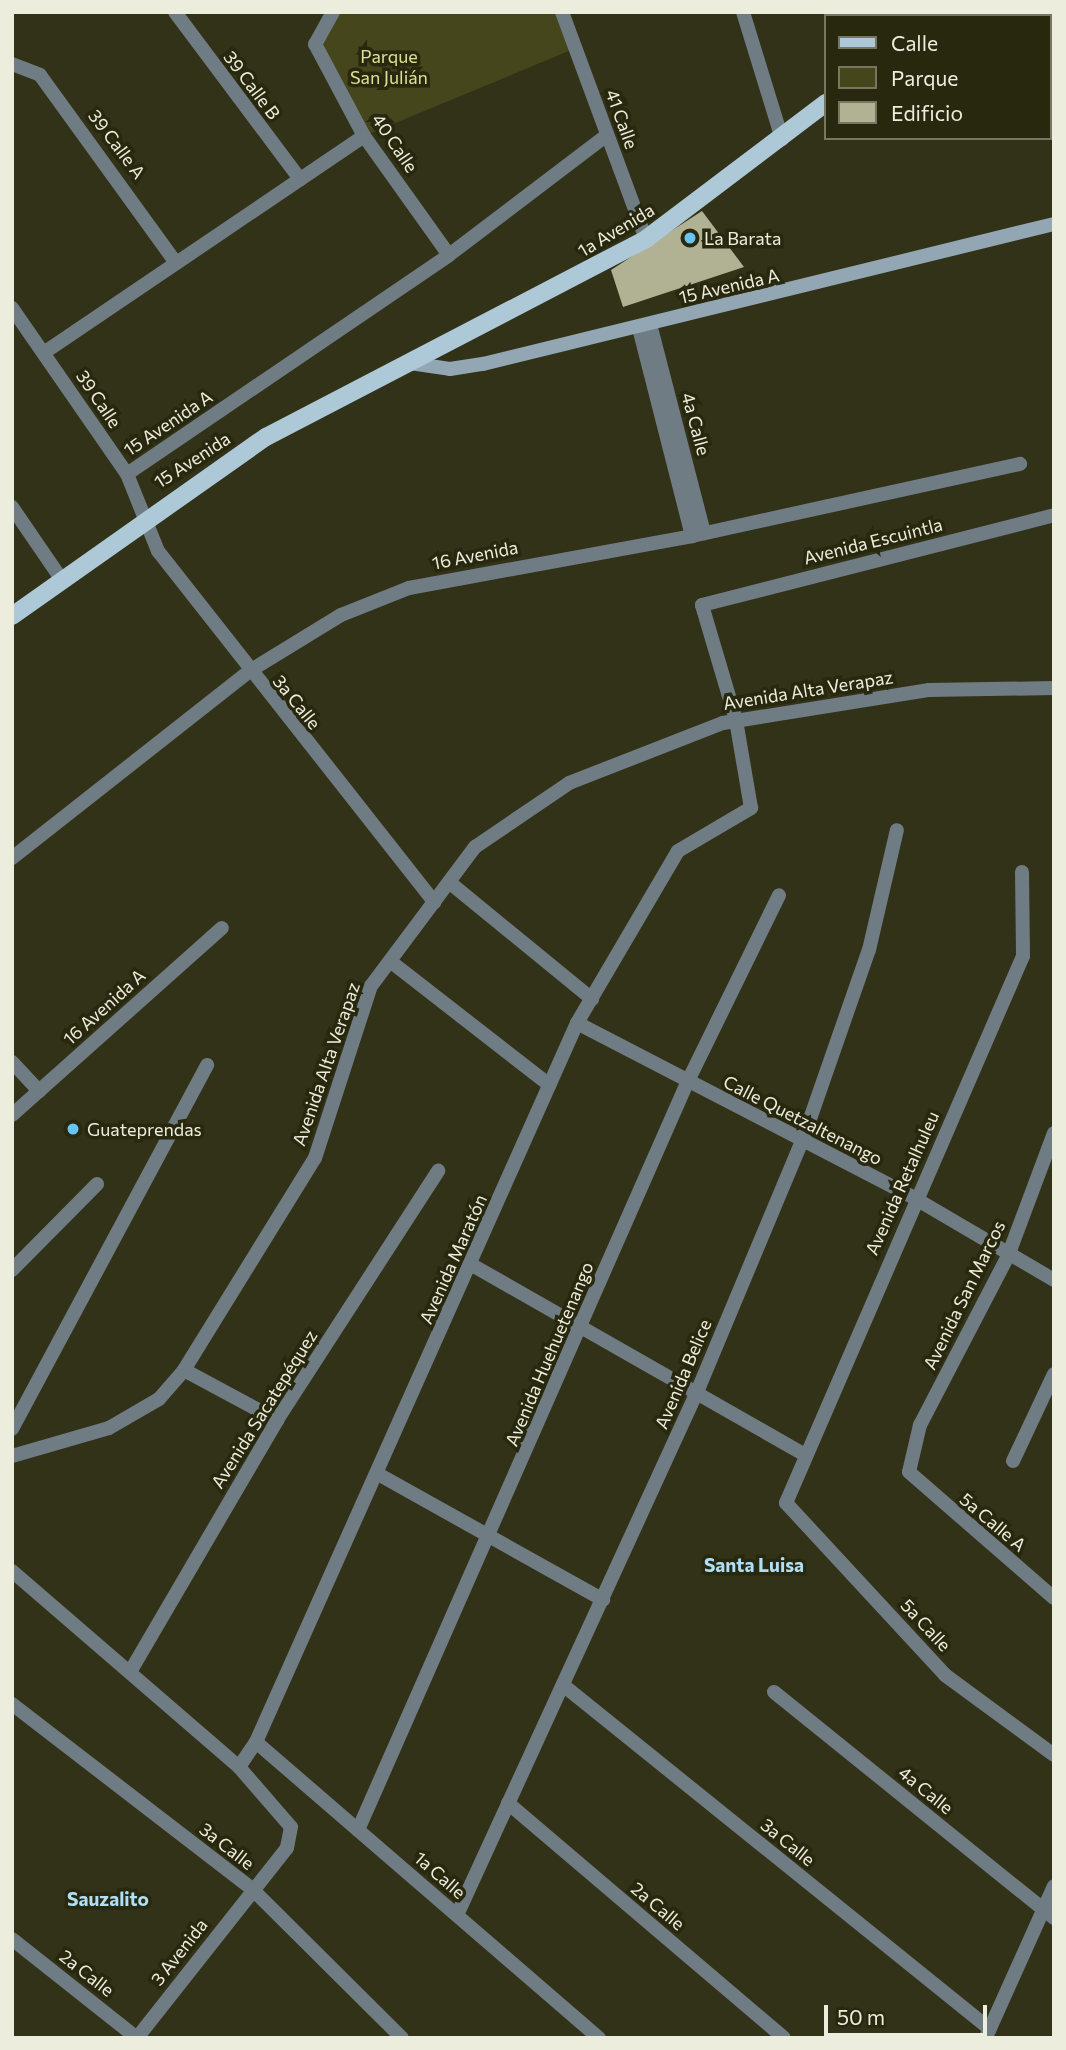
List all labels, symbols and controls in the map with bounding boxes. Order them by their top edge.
legend [824,14,1052,140]
text: Calle [891,30,938,55]
park label: Parque San Julián [350,46,428,88]
street label: 39 Calle B [219,47,285,123]
text: Parque [891,65,958,90]
street label: 41 Calle [601,86,643,152]
text: Edificio [891,100,963,125]
street label: 39 Calle A [84,105,150,183]
street label: 40 Calle [367,109,423,177]
street label: 1a Avenida [574,199,658,261]
place label: La Barata [704,227,781,249]
marker: La Barata [682,230,698,246]
street label: 15 Avenida A [677,264,781,308]
street label: 39 Calle [72,366,126,432]
street label: 15 Avenida A [120,385,216,461]
street label: 4a Calle [677,390,715,458]
street label: 15 Avenida [150,427,234,493]
street label: Avenida Escuintla [801,513,945,569]
street label: 16 Avenida [430,536,520,574]
street label: Avenida Alta Verapaz [722,666,894,714]
street label: 3a Calle [269,671,325,733]
street label: 16 Avenida A [59,965,149,1049]
street label: Avenida Alta Verapaz [288,979,364,1149]
street label: Calle Quetzaltenango [720,1071,886,1169]
street label: Avenida Retalhuleu [861,1108,943,1258]
place label: Guateprendas [87,1118,202,1140]
marker: Guateprendas [65,1121,81,1137]
street label: Avenida Maratón [415,1191,491,1327]
street label: Avenida San Marcos [919,1217,1009,1373]
street label: Avenida Huehuetenango [500,1259,598,1449]
street label: Avenida Belice [650,1316,716,1432]
street label: Avenida Sacatepéquez [206,1326,322,1492]
street label: 5a Calle A [956,1488,1030,1556]
district label: Santa Luisa [704,1554,804,1576]
street label: 5a Calle [896,1594,956,1656]
street label: 4a Calle [894,1761,958,1819]
street label: 3a Calle [757,1814,819,1870]
street label: 3a Calle [195,1818,259,1874]
street label: 1a Calle [410,1847,470,1903]
street label: 2a Calle [627,1877,689,1935]
district label: Sauzalito [67,1888,149,1910]
street label: 3 Avenida [146,1914,212,1990]
street label: 2a Calle [55,1945,119,2001]
scale bar [828,1990,991,2034]
text: 50 m [837,2004,885,2029]

